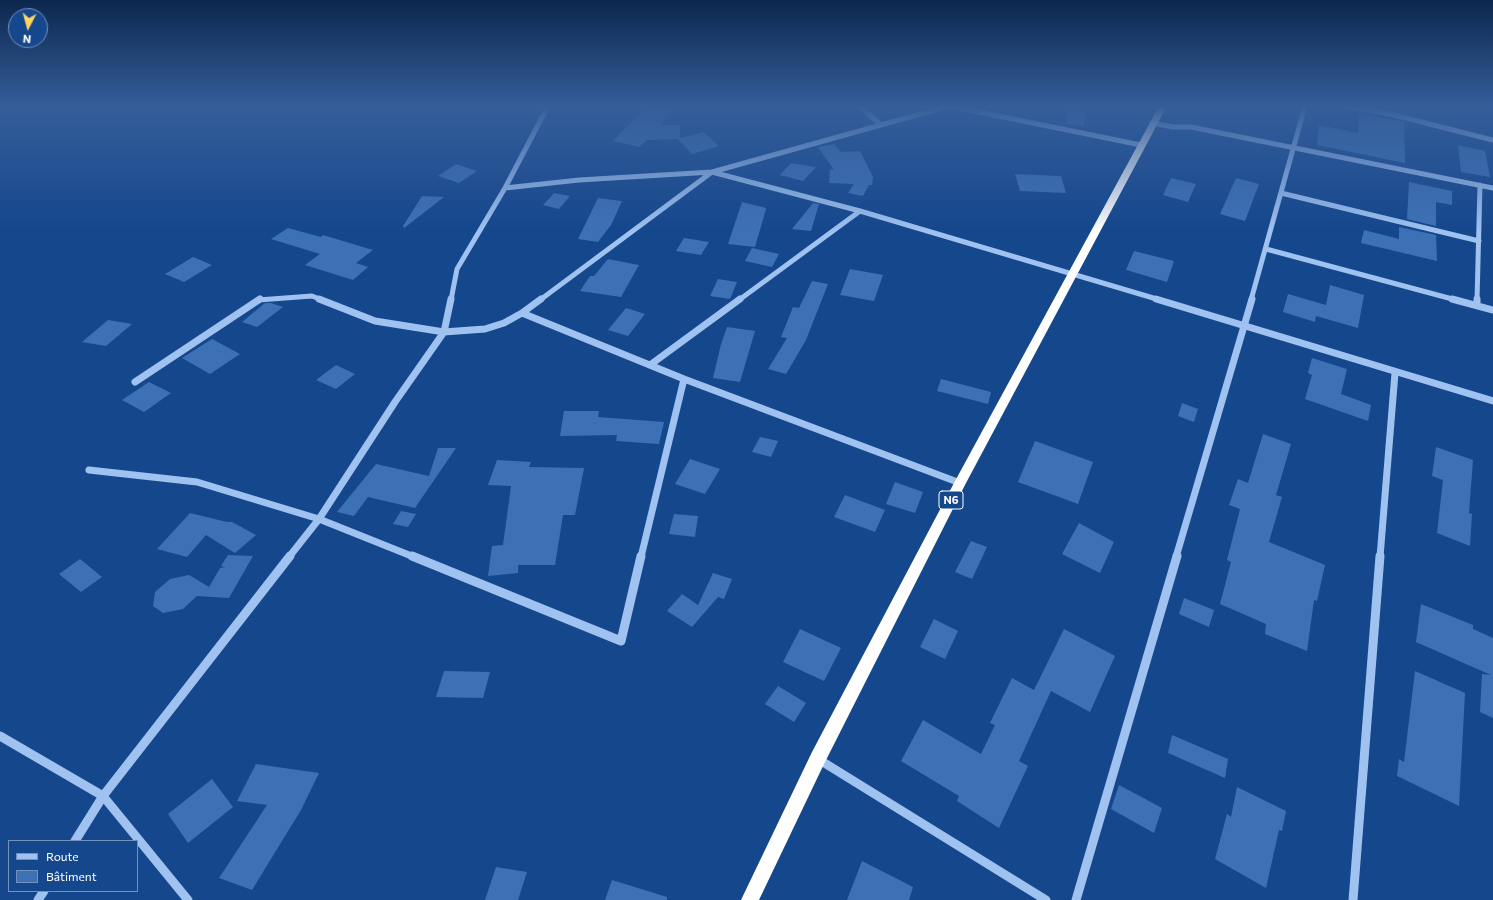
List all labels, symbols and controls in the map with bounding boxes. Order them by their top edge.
north arrow [8,8,48,48]
text: N [22,33,32,46]
road number: N6 [939,491,963,509]
legend [8,840,138,892]
text: Route [46,849,79,863]
text: Bâtiment [46,869,97,883]

